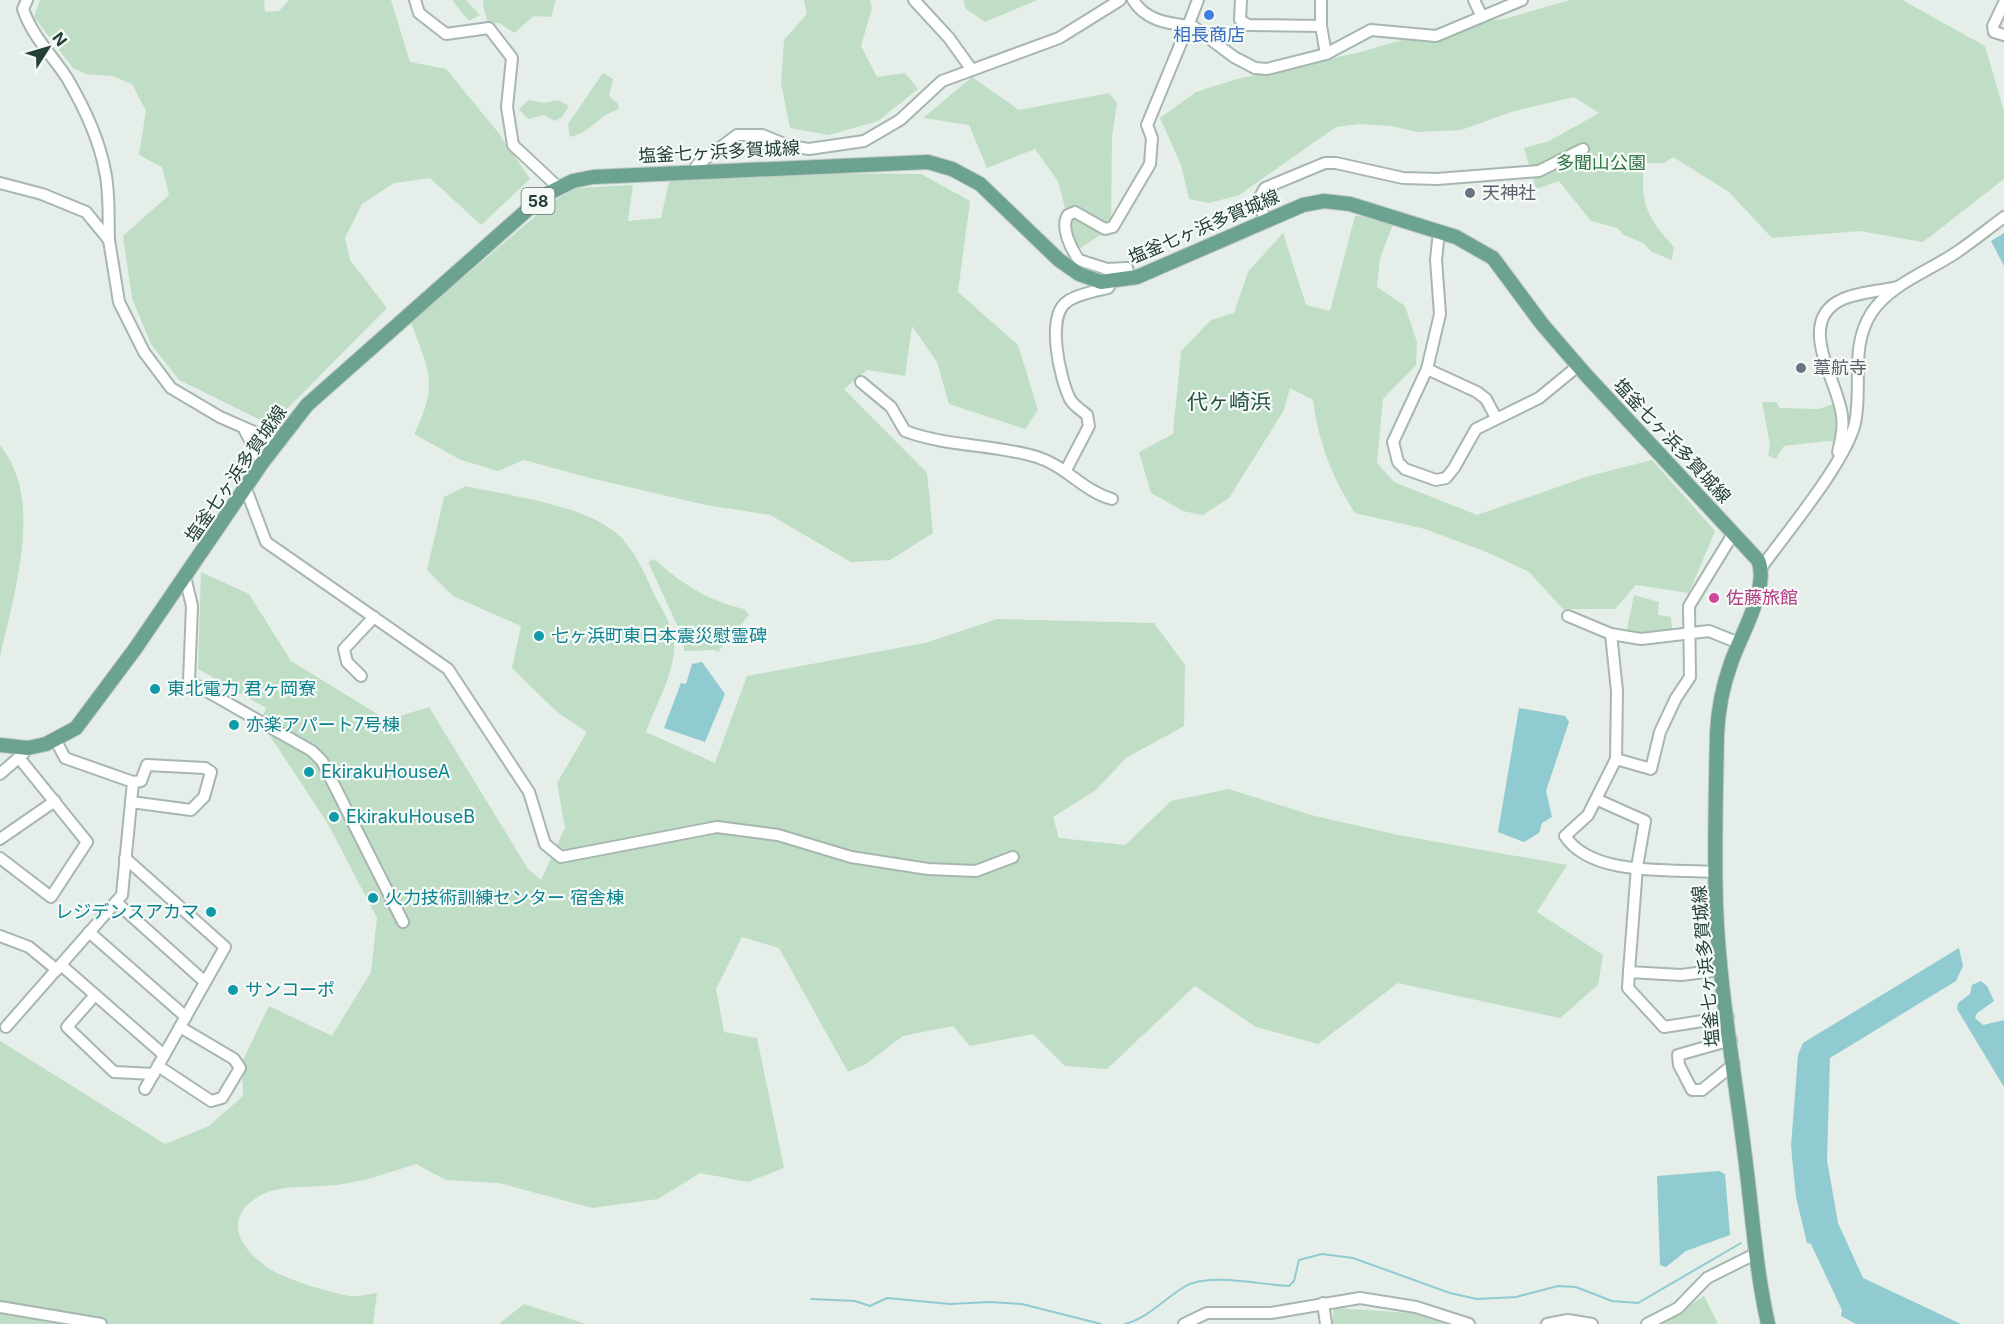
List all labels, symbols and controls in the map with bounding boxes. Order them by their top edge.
marker: 相長商店 [1202,8,1216,22]
north arrow [18,18,78,78]
place label: 相長商店 [1173,24,1245,45]
text: N [48,28,72,50]
street label: 塩釜七ヶ浜多賀城線 [638,137,800,166]
park label: 多聞山公園 [1556,152,1646,173]
place label: 天神社 [1482,182,1536,203]
street label: 塩釜七ヶ浜多賀城線 [1125,185,1282,268]
marker: 天神社 [1463,186,1477,200]
road number: 58 [522,188,554,214]
place label: 葦航寺 [1813,357,1867,378]
marker: 葦航寺 [1794,361,1808,375]
street label: 塩釜七ヶ浜多賀城線 [1609,374,1735,507]
district label: 代ヶ崎浜 [1187,389,1271,414]
street label: 塩釜七ヶ浜多賀城線 [181,401,291,546]
place label: 佐藤旅館 [1726,587,1798,608]
marker: 佐藤旅館 [1707,591,1721,605]
place label: 七ヶ浜町東日本震災慰霊碑 [551,625,767,646]
marker: 七ヶ浜町東日本震災慰霊碑 [532,629,546,643]
place label: 東北電力 君ヶ岡寮 [167,678,316,699]
marker: 東北電力 君ヶ岡寮 [148,682,162,696]
place label: 亦楽アパート7号棟 [246,714,400,735]
marker: 亦楽アパート7号棟 [227,718,241,732]
place label: EkirakuHouseA [321,761,450,782]
marker: EkirakuHouseA [302,765,316,779]
place label: EkirakuHouseB [346,806,475,827]
marker: EkirakuHouseB [327,810,341,824]
street label: 塩釜七ヶ浜多賀城線 [1688,884,1723,1048]
place label: 火力技術訓練センター 宿舎棟 [385,887,624,908]
marker: 火力技術訓練センター 宿舎棟 [366,891,380,905]
place label: レジデンスアカマ [55,901,199,922]
marker: レジデンスアカマ [204,905,218,919]
place label: サンコーポ [245,979,335,1000]
marker: サンコーポ [226,983,240,997]

